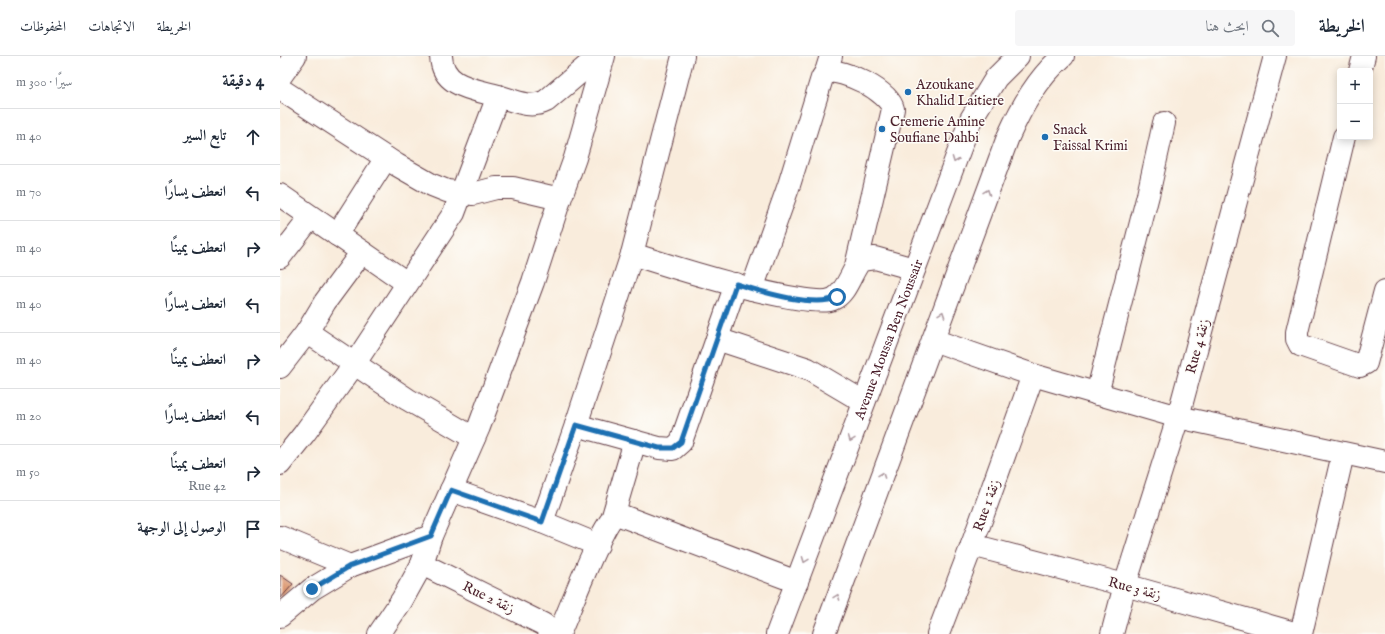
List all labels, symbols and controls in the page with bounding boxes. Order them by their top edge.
search box [1015,10,1295,46]
text: الخريطة [1319,15,1365,39]
text: ابحث هنا [1205,17,1249,36]
icon: search [1259,17,1281,39]
text: المحفوظات [20,18,66,36]
text: الاتجاهات [88,18,135,36]
text: الخريطة [157,18,191,36]
map controls [1337,68,1373,140]
button: + [1337,68,1373,104]
text: 4 دقيقة [222,71,264,92]
text: سيرًا · 300 m [16,74,72,91]
place label: Azoukane Khalid Laitiere [915,76,1004,110]
marker: Azoukane Khalid Laitiere [903,87,913,97]
button: − [1337,104,1373,140]
place label: Cremerie Amine Soufiane Dahbi [890,113,985,147]
place label: Snack Faissal Krimi [1053,121,1128,155]
marker: Cremerie Amine Soufiane Dahbi [877,124,887,134]
text: تابع السير [184,126,226,145]
icon: ahead [242,126,264,148]
text: 40 m [16,128,42,145]
marker: Snack Faissal Krimi [1040,132,1050,142]
one-way arrow [952,156,960,163]
text: انعطف يسارًا [164,182,226,201]
icon: left [242,182,264,204]
text: 70 m [16,184,41,201]
one-way arrow [983,189,991,196]
text: انعطف يمينًا [170,238,226,257]
icon: right [242,238,264,260]
text: 40 m [16,240,42,257]
street label: Avenue Moussa Ben Noussair [850,257,927,423]
route start [828,288,846,306]
text: انعطف يسارًا [164,294,226,313]
icon: left [242,294,264,316]
text: 40 m [16,296,42,313]
one-way arrow [938,311,946,318]
street label: Rue 4 زنقة [1182,317,1214,376]
text: انعطف يمينًا [170,350,226,369]
icon: right [242,350,264,372]
text: 40 m [16,352,42,369]
text: انعطف يسارًا [164,406,226,425]
icon: left [242,406,264,428]
text: 20 m [16,408,41,425]
one-way arrow [847,435,855,442]
text: انعطف يمينًا [170,454,226,473]
icon: right [242,462,264,484]
text: 50 m [16,464,40,481]
one-way arrow [878,472,886,479]
street label: Rue 1 زنقة [969,477,1005,534]
text: Rue 42 [188,478,226,495]
text: الوصول إلى الوجهة [137,518,226,537]
icon: arrive [242,518,264,540]
one-way arrow [801,557,810,564]
street label: Rue 3 زنقة [1106,573,1163,605]
street label: Rue 2 زنقة [460,578,518,618]
route end [303,580,321,598]
one-way arrow [833,594,841,601]

